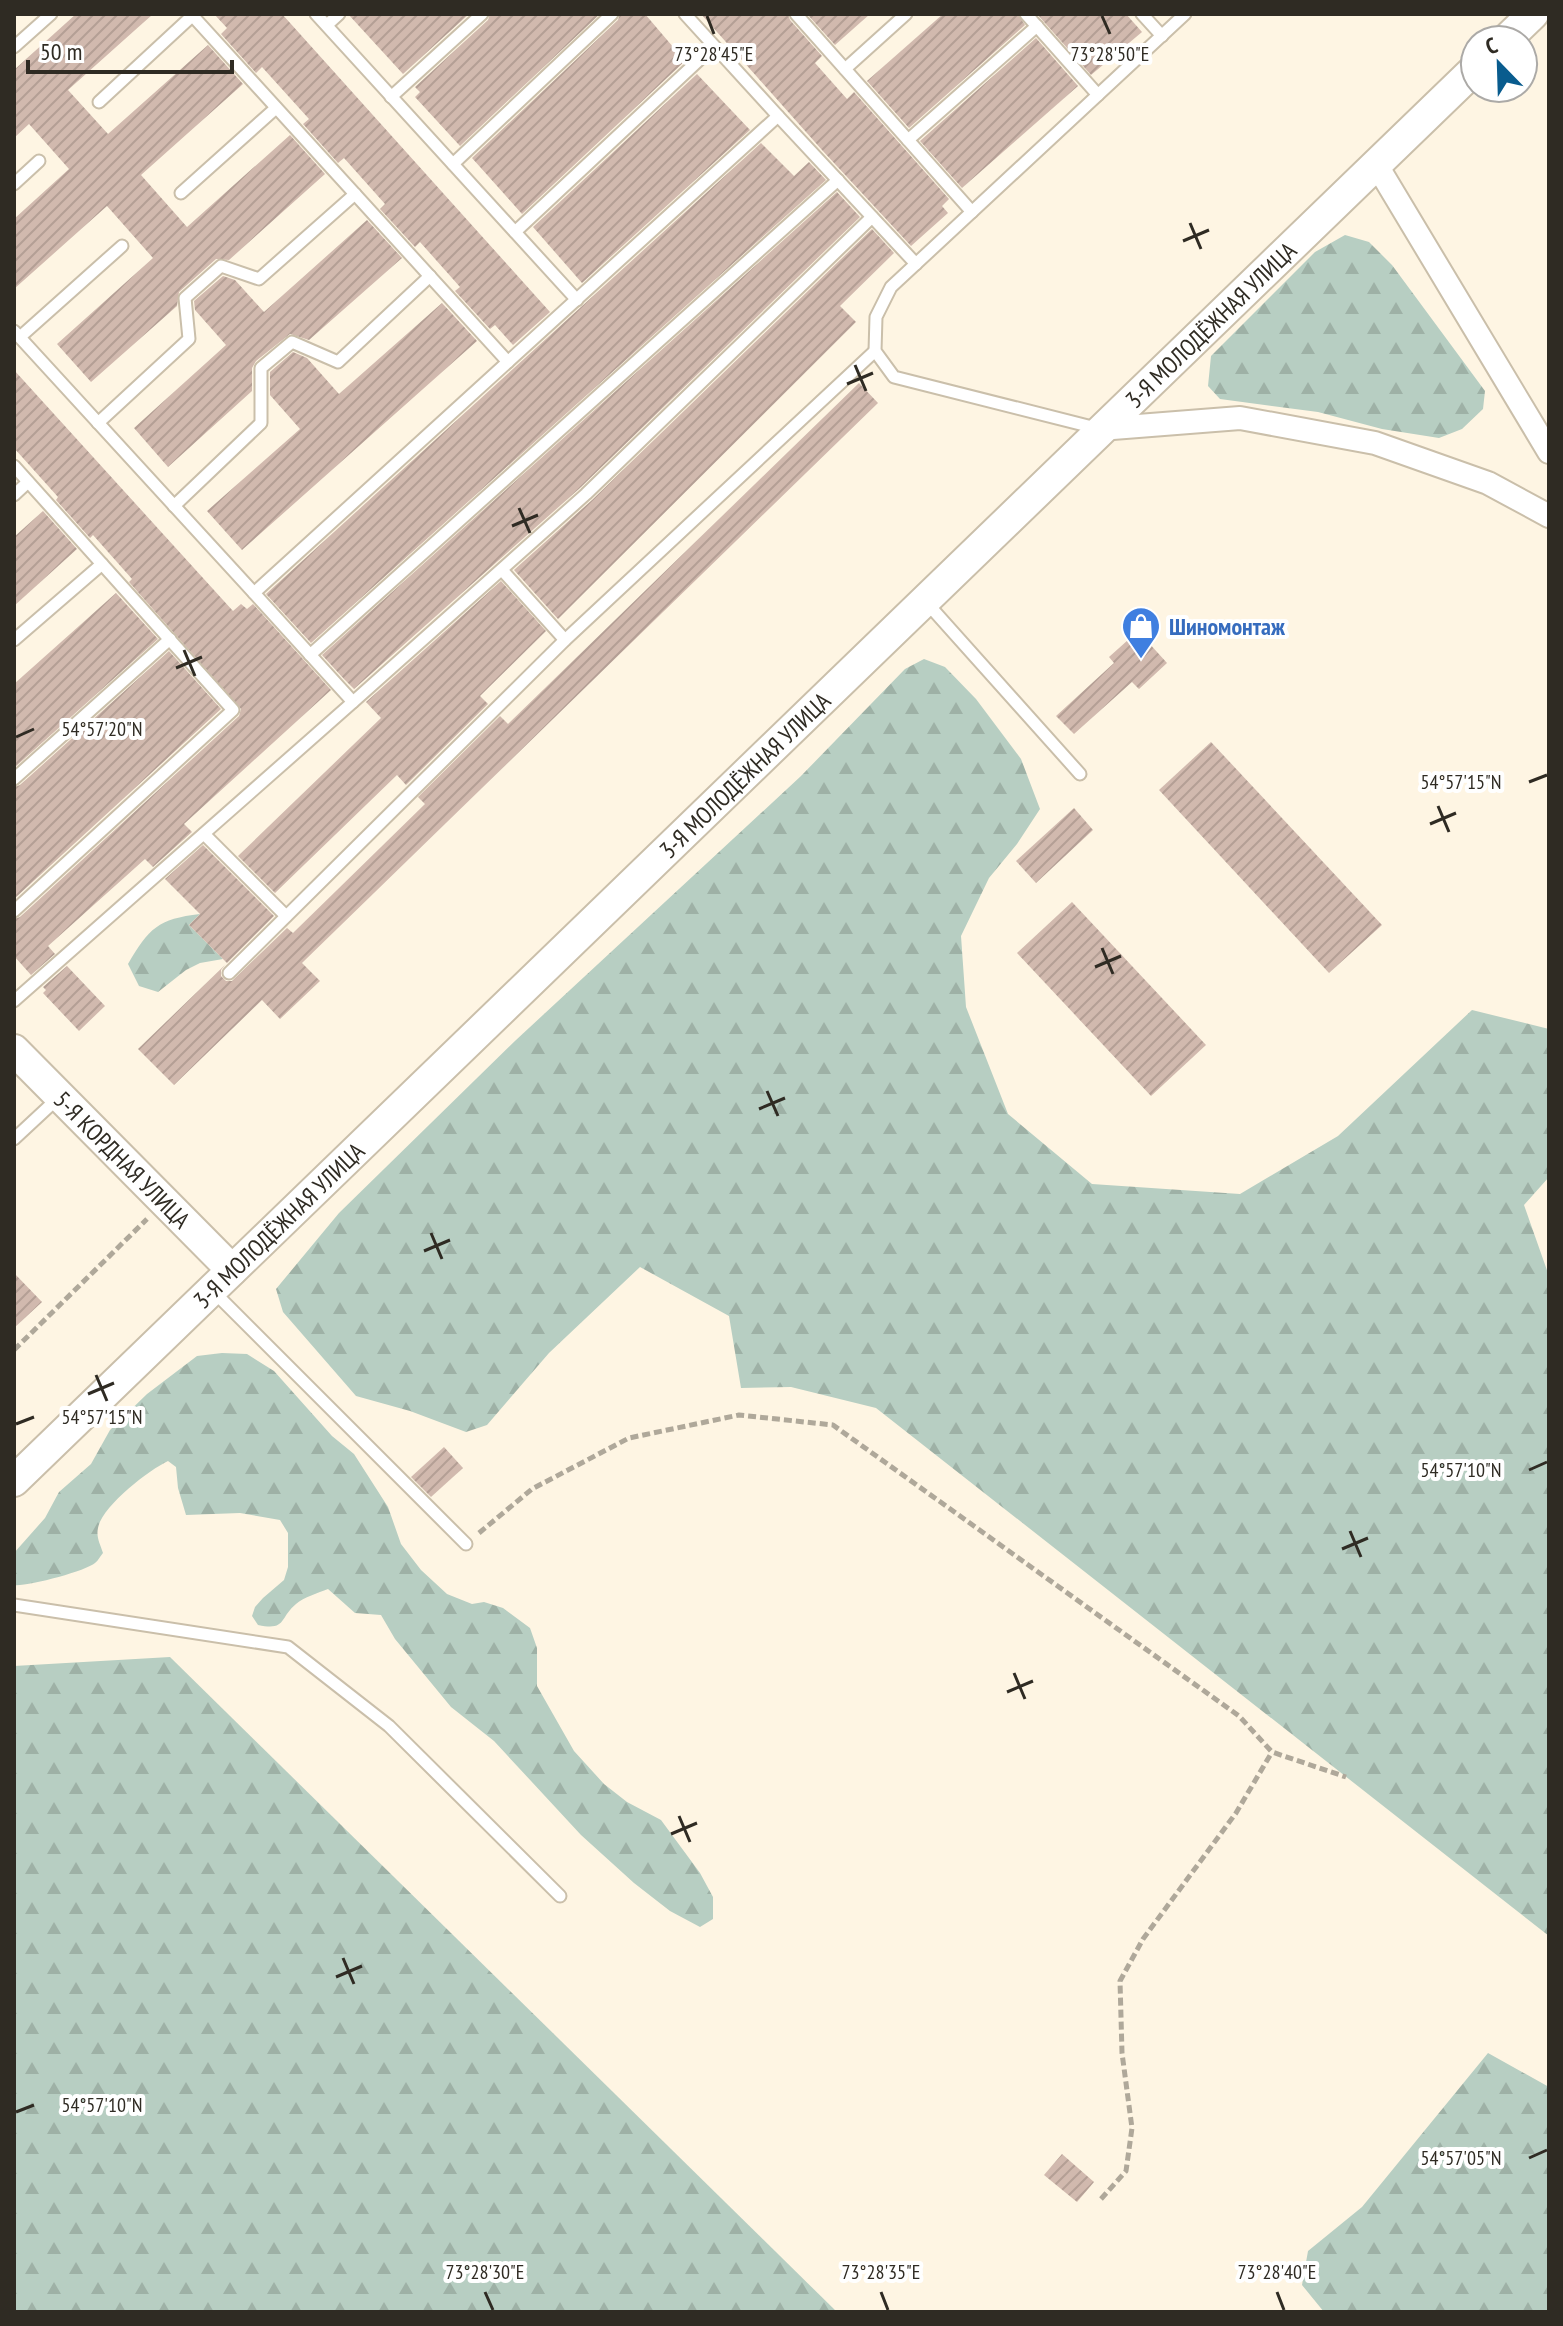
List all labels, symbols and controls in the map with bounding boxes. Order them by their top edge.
scale bar [28,24,232,74]
north arrow [1459,24,1539,104]
text: С [1481,31,1501,60]
text: 50 m [40,36,82,67]
text: 73°28'45"E [675,41,753,67]
text: 73°28'50"E [1071,41,1149,67]
street label: 3-Я МОЛОДЁЖНАЯ УЛИЦА [1118,234,1303,414]
shop icon: Шиномонтаж [1120,605,1162,660]
place label: Шиномонтаж [1169,611,1286,642]
street label: 3-Я МОЛОДЁЖНАЯ УЛИЦА [652,685,837,865]
text: 54°57'20"N [62,716,142,742]
text: 54°57'15"N [1421,769,1501,795]
street label: 5-Я КОРДНАЯ УЛИЦА [48,1084,198,1235]
street label: 3-Я МОЛОДЁЖНАЯ УЛИЦА [187,1135,371,1315]
text: 54°57'15"N [62,1404,142,1430]
text: 54°57'10"N [1421,1457,1501,1483]
text: 54°57'10"N [62,2092,142,2118]
text: 54°57'05"N [1421,2145,1501,2171]
text: 73°28'30"E [446,2259,524,2285]
text: 73°28'35"E [842,2259,920,2285]
text: 73°28'40"E [1238,2259,1316,2285]

